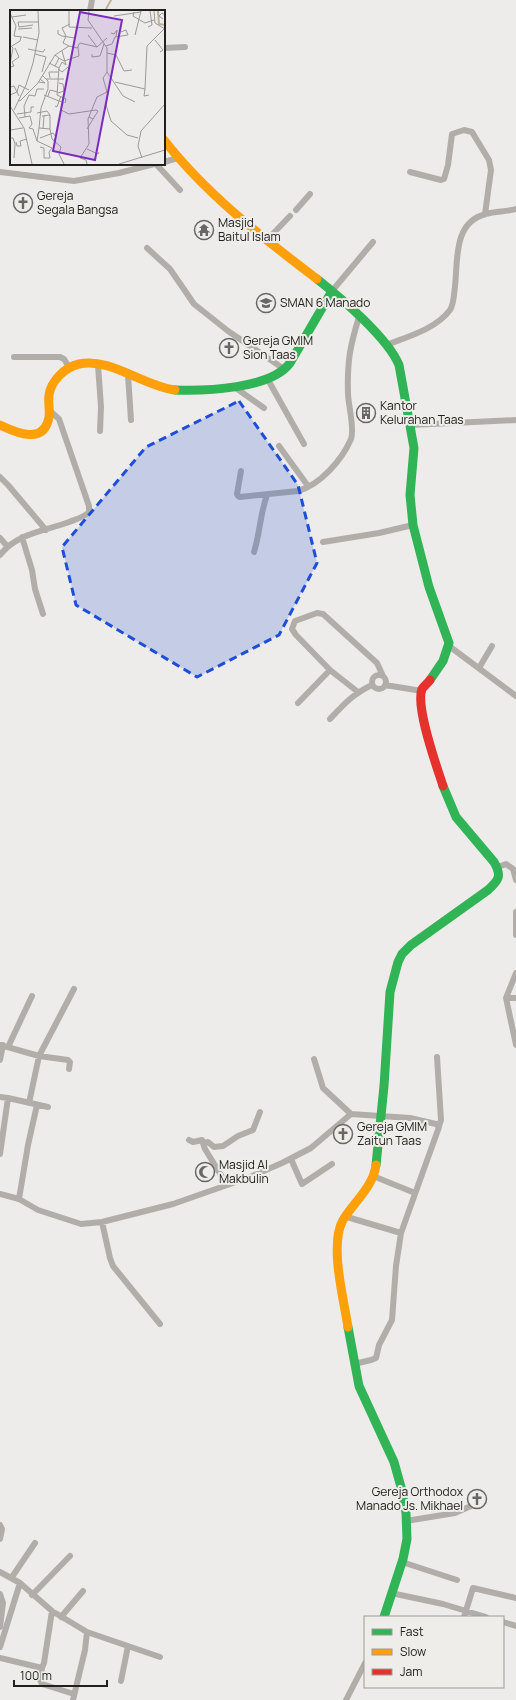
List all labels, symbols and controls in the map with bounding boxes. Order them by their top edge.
inset map [10,10,165,165]
place label: Gereja Segala Bangsa [37,187,118,218]
church icon: Gereja Segala Bangsa [12,192,34,214]
place label: Masjid Baitul Islam [218,214,281,245]
temple icon: Masjid Baitul Islam [193,219,215,241]
school or university icon: SMAN 6 Manado [255,292,277,314]
place label: SMAN 6 Manado [280,294,370,311]
place label: Gereja GMIM Sion Taas [243,332,313,363]
church icon: Gereja GMIM Sion Taas [218,337,240,359]
place label: Kantor Kelurahan Taas [380,397,464,428]
building icon: Kantor Kelurahan Taas [355,402,377,424]
place label: Gereja GMIM Zaitun Taas [357,1118,427,1149]
church icon: Gereja GMIM Zaitun Taas [332,1123,354,1145]
place label: Masjid Al Makbulin [219,1156,269,1187]
mosque icon: Masjid Al Makbulin [194,1161,216,1183]
place label: Gereja Orthodox Manado Js. Mikhael [356,1483,464,1514]
church icon: Gereja Orthodox Manado Js. Mikhael [466,1488,488,1510]
legend [364,1616,504,1688]
text: Fast [400,1623,424,1640]
text: Slow [400,1643,426,1660]
scale bar [14,1662,107,1688]
text: Jam [400,1663,422,1680]
text: 100 m [20,1667,52,1684]

